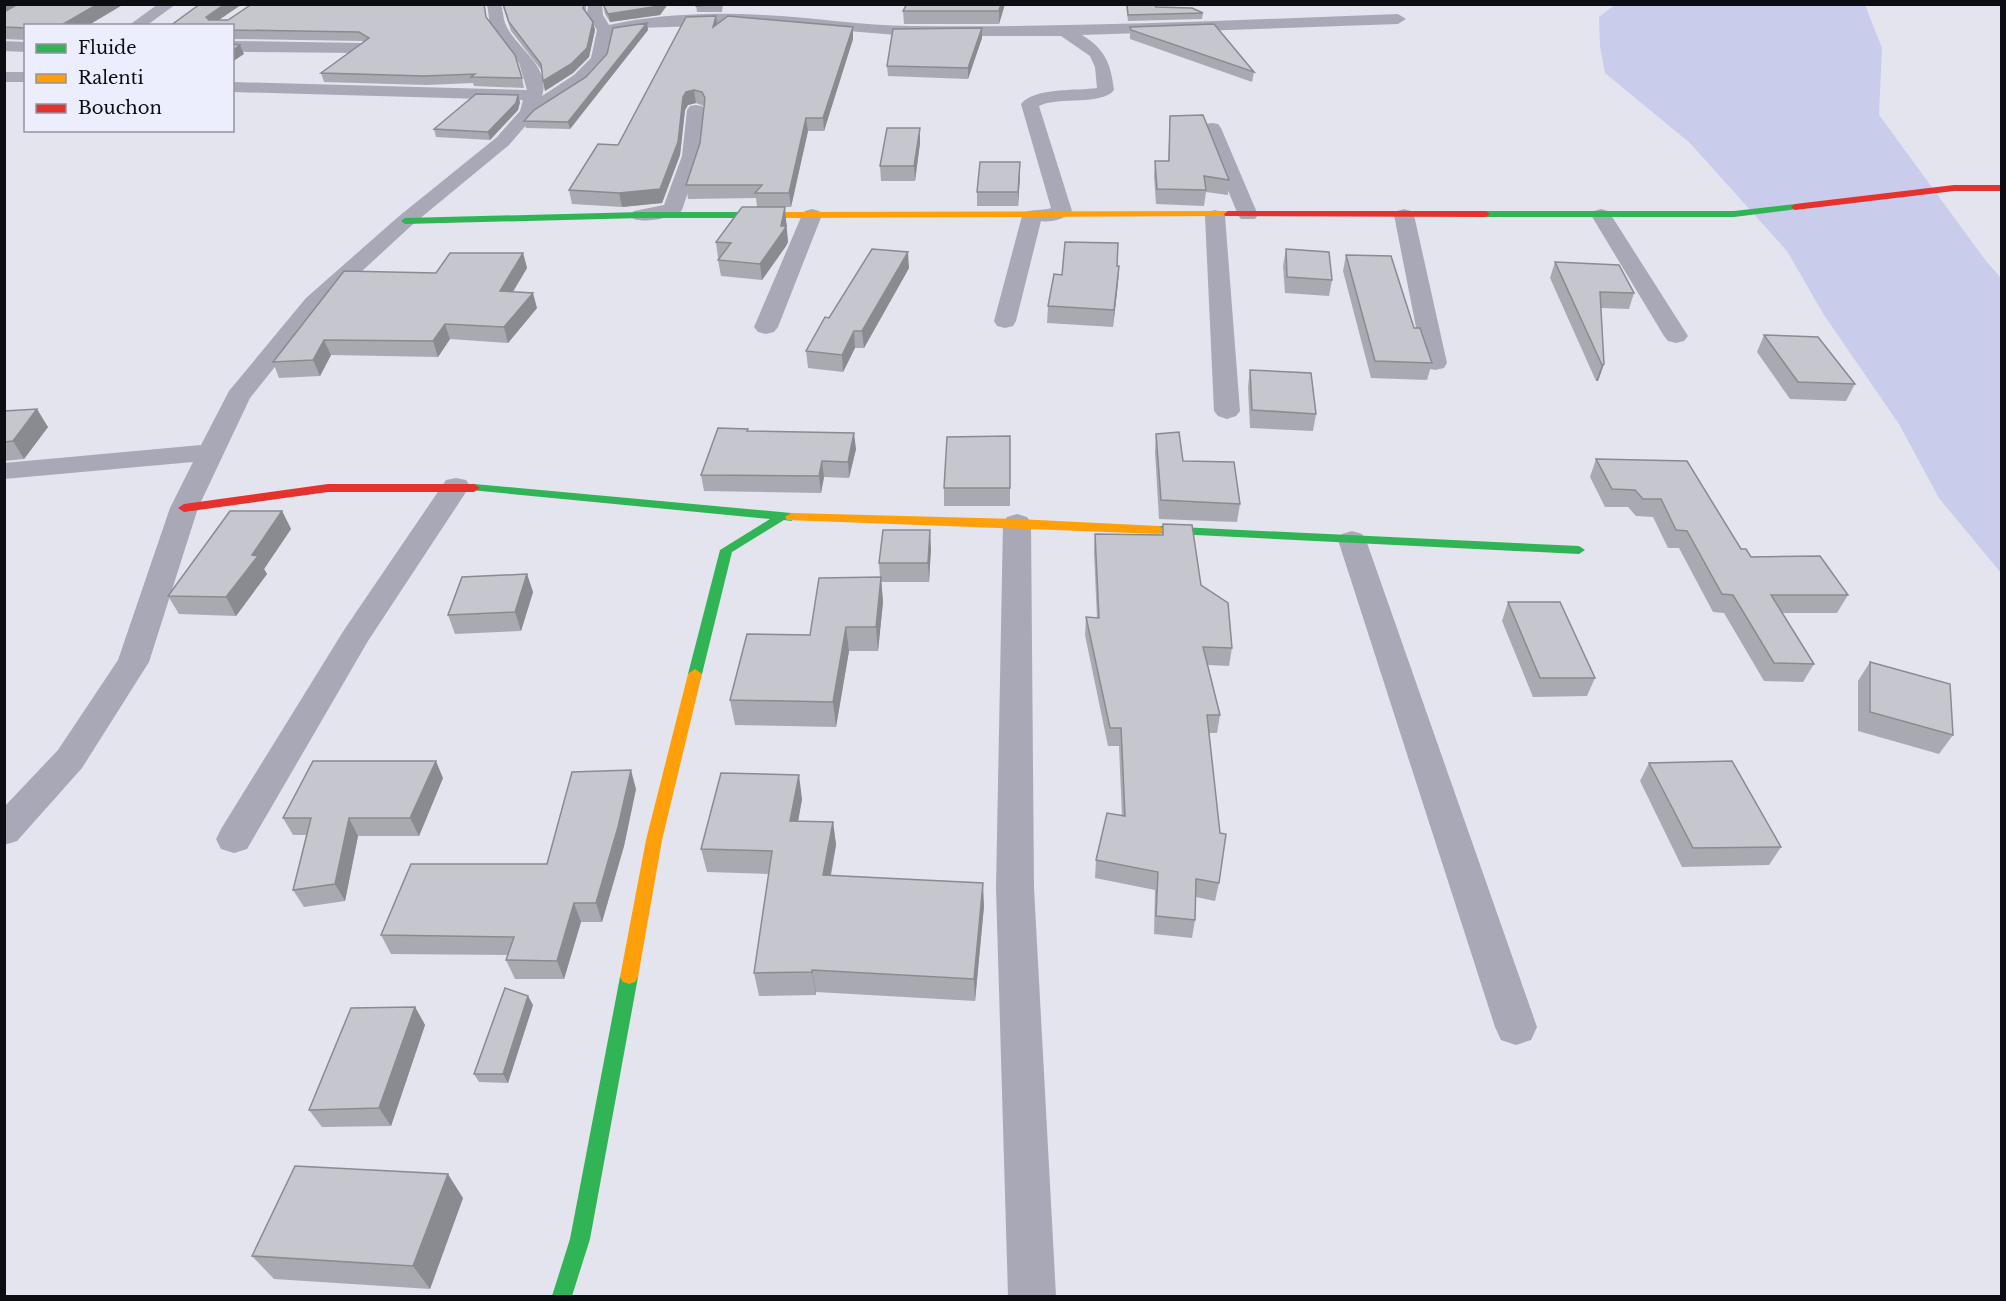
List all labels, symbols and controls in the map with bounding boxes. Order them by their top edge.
legend [24,24,234,132]
text: Fluide [78,37,137,59]
text: Ralenti [78,67,144,89]
text: Bouchon [78,97,162,119]

